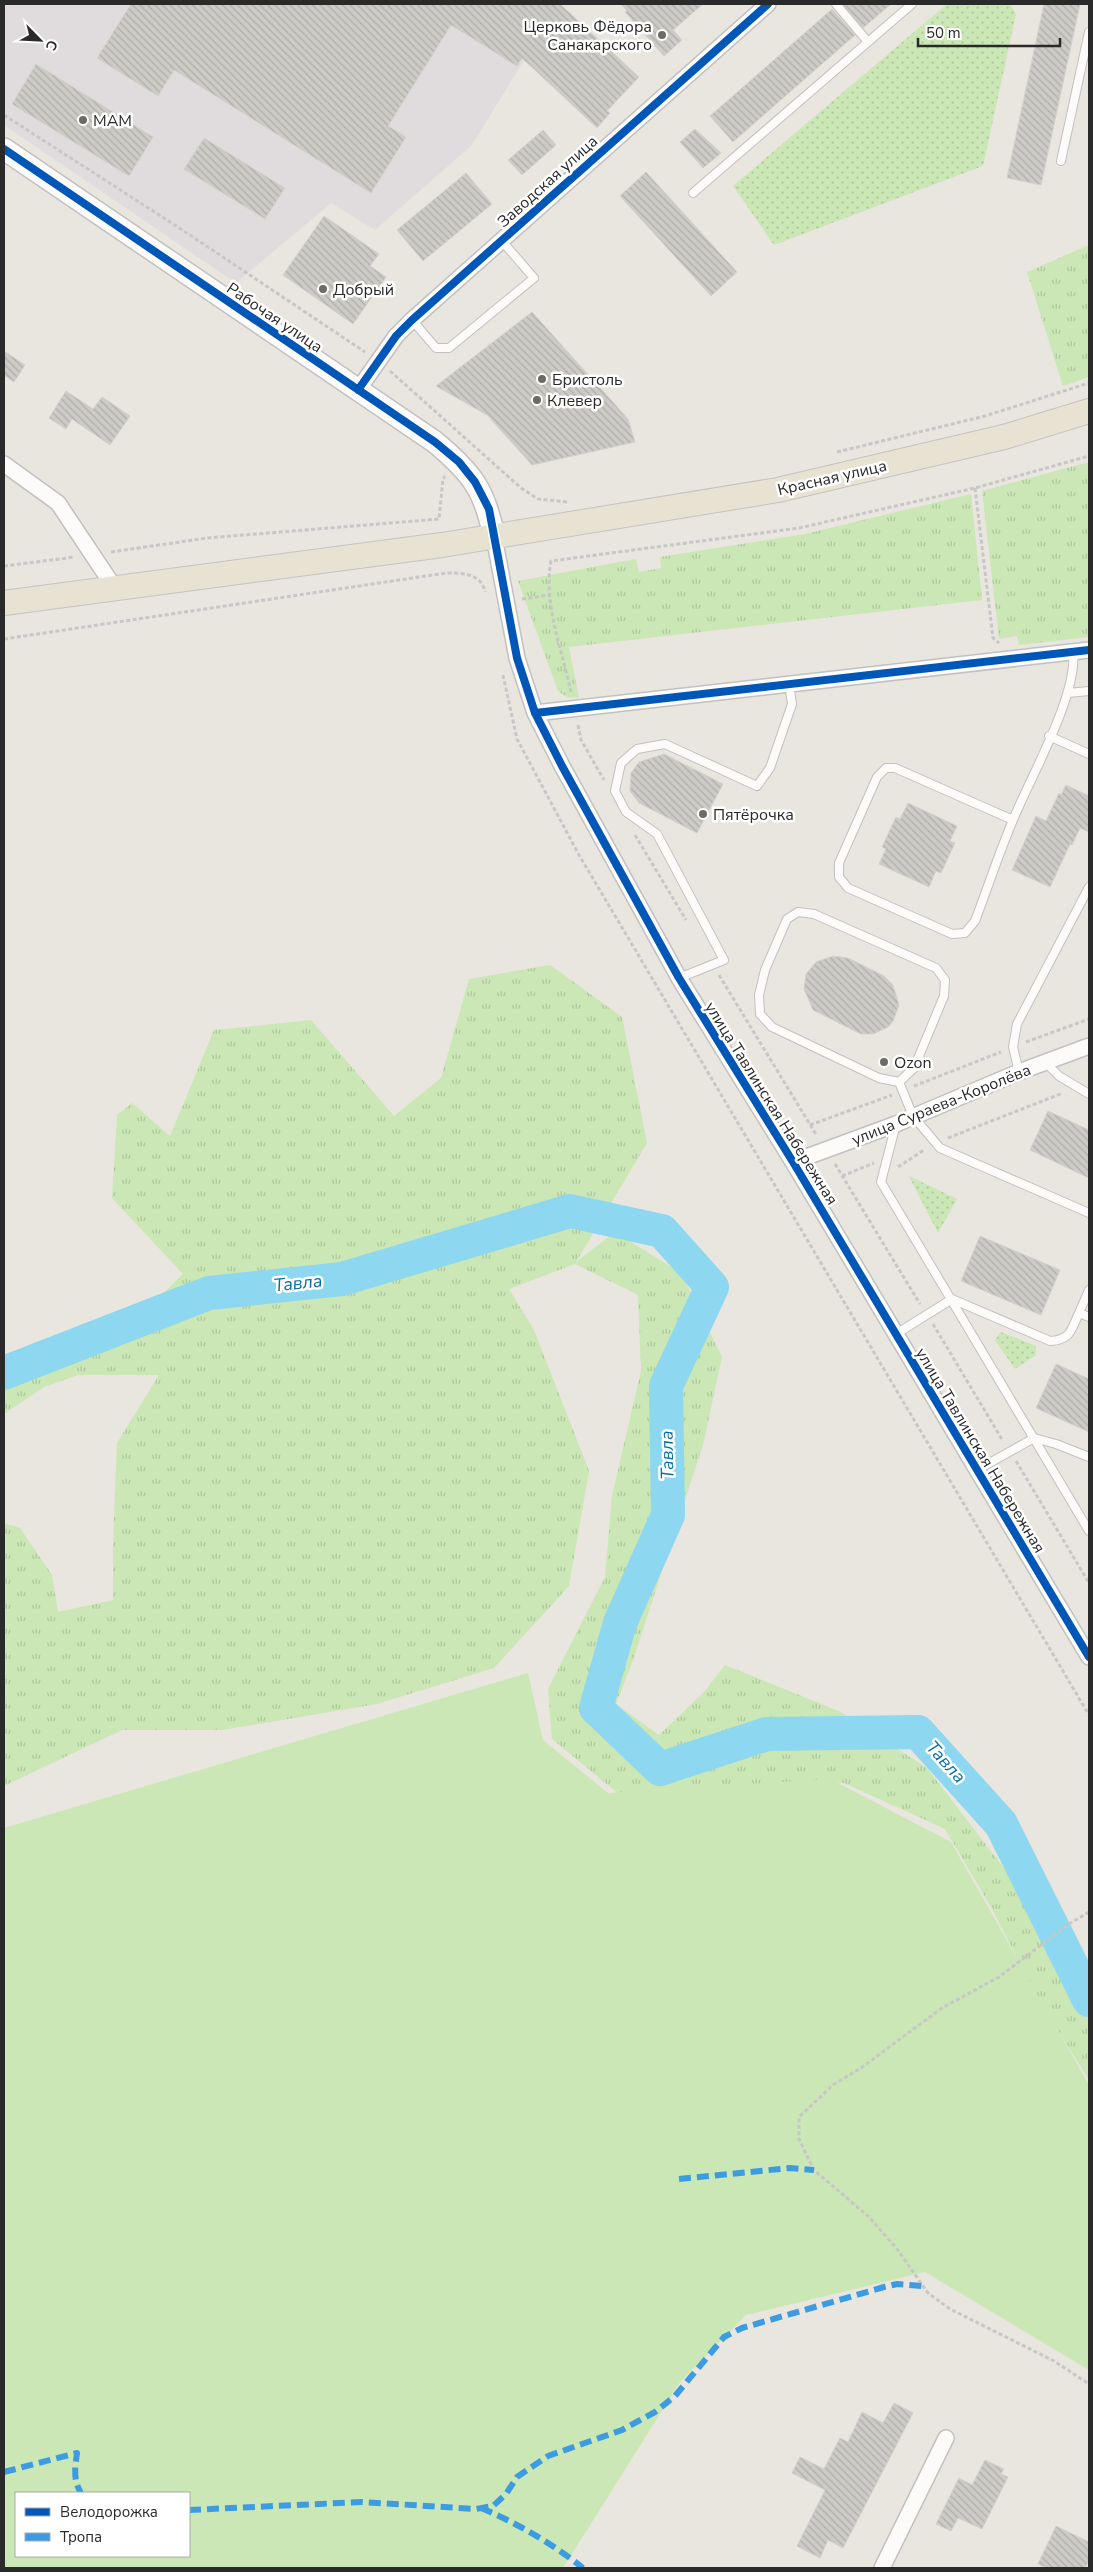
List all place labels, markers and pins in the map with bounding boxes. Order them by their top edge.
place label: Церковь Фёдора Санакарского [523,16,652,56]
marker: Церковь Фёдора Санакарского [656,29,668,41]
place label: МАМ [93,110,132,132]
marker: МАМ [77,114,89,126]
place label: Добрый [333,279,394,301]
marker: Добрый [317,283,329,295]
place label: Бристоль [552,369,623,391]
marker: Бристоль [536,373,548,385]
place label: Клевер [547,390,602,412]
marker: Клевер [531,394,543,406]
place label: Пятёрочка [713,804,794,826]
marker: Пятёрочка [697,808,709,820]
place label: Ozon [894,1052,932,1074]
marker: Ozon [878,1056,890,1068]

